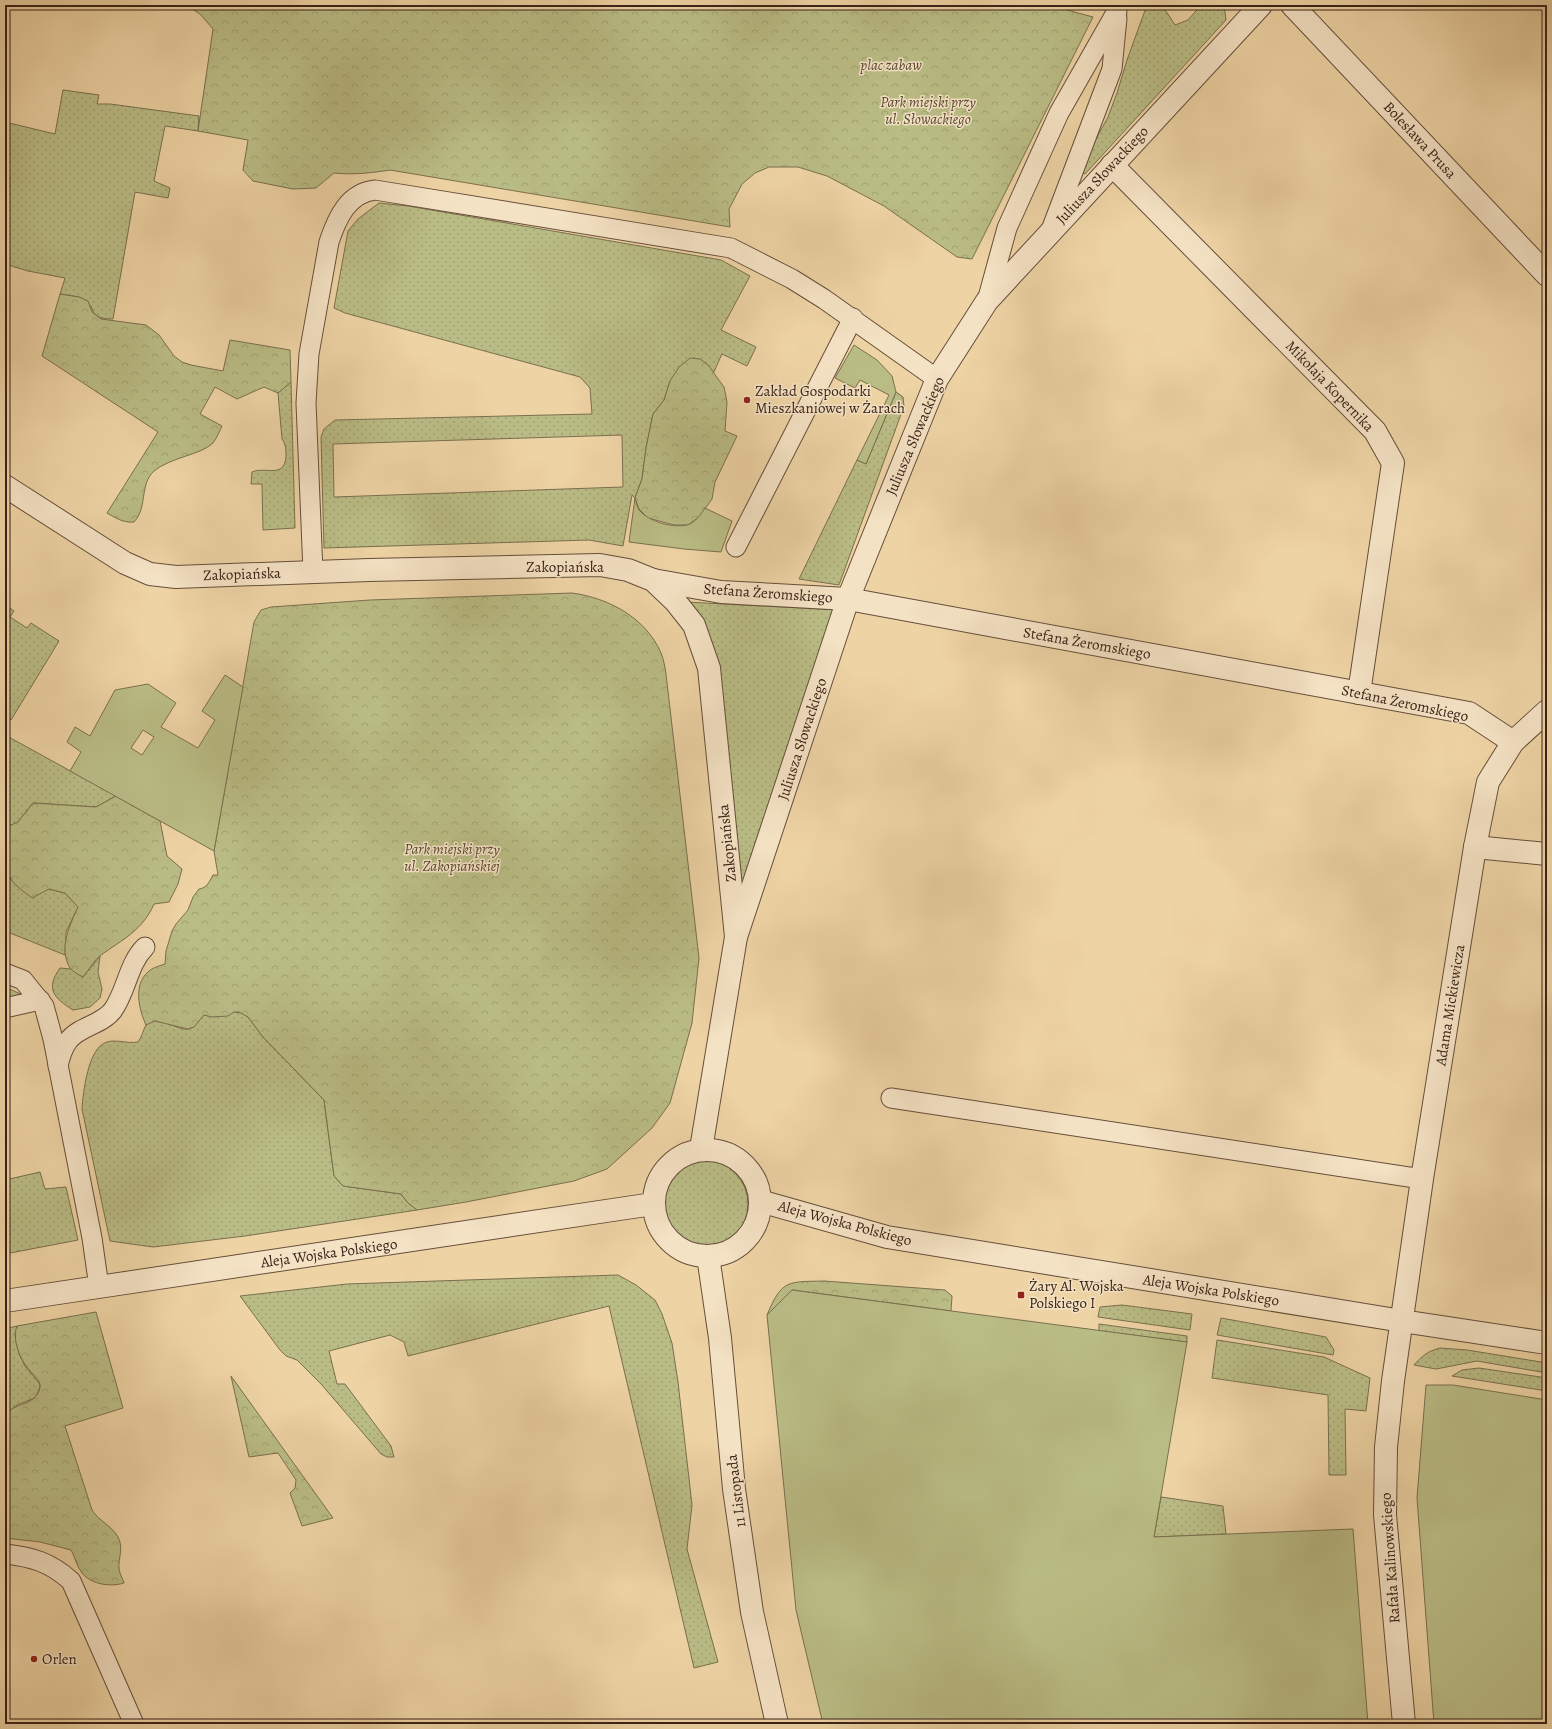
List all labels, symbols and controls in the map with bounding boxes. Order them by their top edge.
park label: plac zabaw [859,55,922,75]
park label: Park miejski przy ul. Słowackiego [880,92,976,129]
street label: Bolesława Prusa [1379,97,1461,183]
street label: Juliusza Słowackiego [1051,122,1153,228]
street label: Mikołaja Kopernika [1281,336,1379,436]
street label: Juliusza Słowackiego [881,373,949,499]
place label: Zakład Gospodarki Mieszkaniowej w Żarach [755,381,905,418]
marker: Zakład Gospodarki Mieszkaniowej w Żarach [742,395,752,405]
street label: Zakopiańska [526,557,604,577]
street label: Zakopiańska [203,563,281,585]
street label: Stefana Żeromskiego [703,579,833,607]
street label: Stefana Żeromskiego [1022,622,1152,664]
street label: Juliusza Słowackiego [773,675,831,803]
street label: Stefana Żeromskiego [1340,680,1470,726]
street label: Zakopiańska [713,803,741,883]
park label: Park miejski przy ul. Zakopiańskiej [404,839,500,876]
street label: Adama Mickiewicza [1430,943,1469,1068]
street label: Aleja Wojska Polskiego [775,1195,914,1250]
street label: Aleja Wojska Polskiego [258,1234,399,1273]
street label: Aleja Wojska Polskiego [1140,1269,1281,1311]
place label: Żary Al. Wojska Polskiego I [1029,1276,1124,1313]
marker: Żary Al. Wojska Polskiego I [1016,1290,1026,1300]
street label: 11 Listopada [722,1453,750,1529]
street label: Rafała Kalinowskiego [1375,1492,1405,1624]
place label: Orlen [42,1649,77,1669]
marker: Orlen [29,1654,39,1664]

